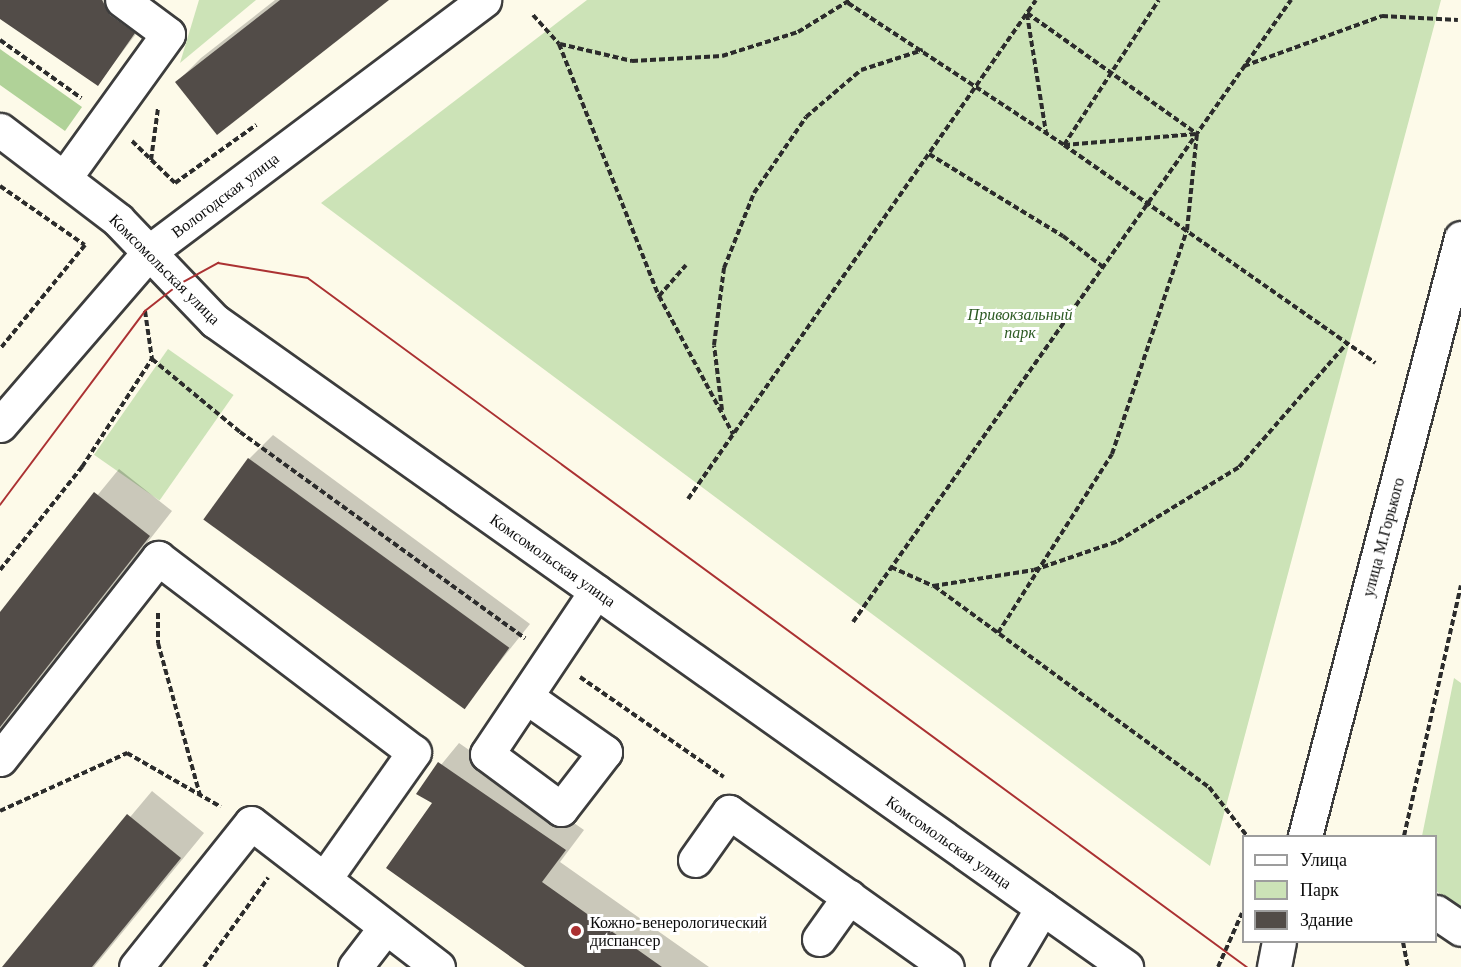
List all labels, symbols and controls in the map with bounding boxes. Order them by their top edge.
street label: Вологодская улица [168,148,282,242]
street label: Комсомольская улица [106,210,224,328]
park label: Привокзальный парк [968,304,1072,342]
street label: улица М.Горького [1358,475,1408,599]
street label: Комсомольская улица [487,509,619,611]
street label: Комсомольская улица [883,791,1015,893]
legend [1242,835,1437,943]
text: Улица [1300,849,1347,871]
text: Парк [1300,879,1339,901]
text: Здание [1300,909,1353,931]
place label: Кожно-венерологический диспансер [590,912,767,950]
marker: Кожно-венерологический диспансер [567,922,585,940]

